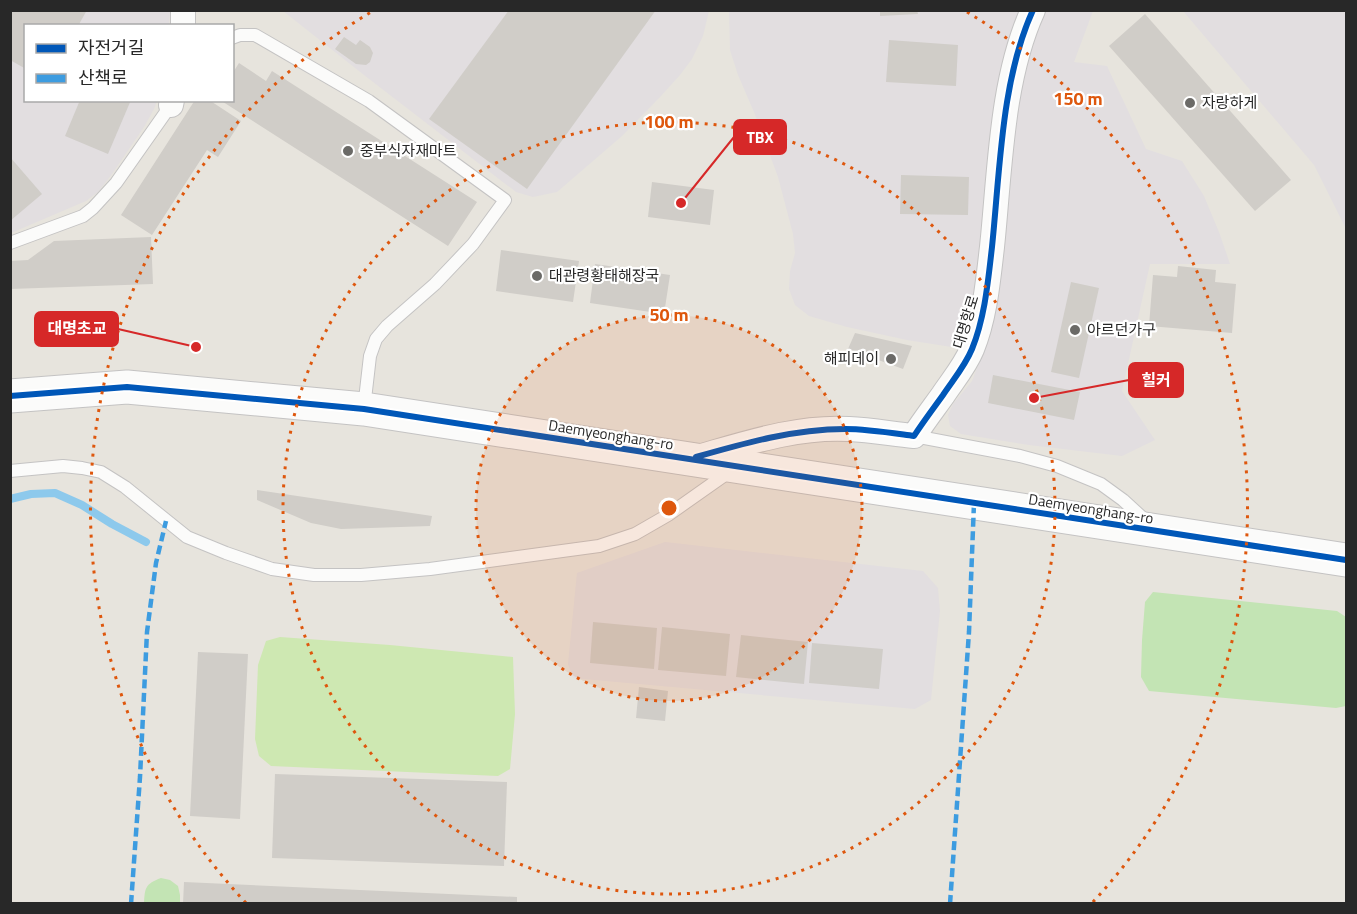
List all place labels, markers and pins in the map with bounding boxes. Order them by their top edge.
place label: 자랑하게 [1202,91,1257,114]
marker: 자랑하게 [1183,96,1197,110]
callout: TBX [734,120,786,154]
place label: 중부식자재마트 [360,139,457,162]
marker: 중부식자재마트 [341,144,355,158]
place label: 대관령황태해장국 [549,264,659,287]
marker: 대관령황태해장국 [530,269,544,283]
callout: 대명초교 [35,312,118,346]
place label: 아르던가구 [1087,318,1156,341]
marker: 아르던가구 [1068,323,1082,337]
place label: 해피데이 [824,347,879,370]
marker: 해피데이 [884,352,898,366]
callout: 힐커 [1129,363,1183,397]
centre of rings [659,498,679,518]

